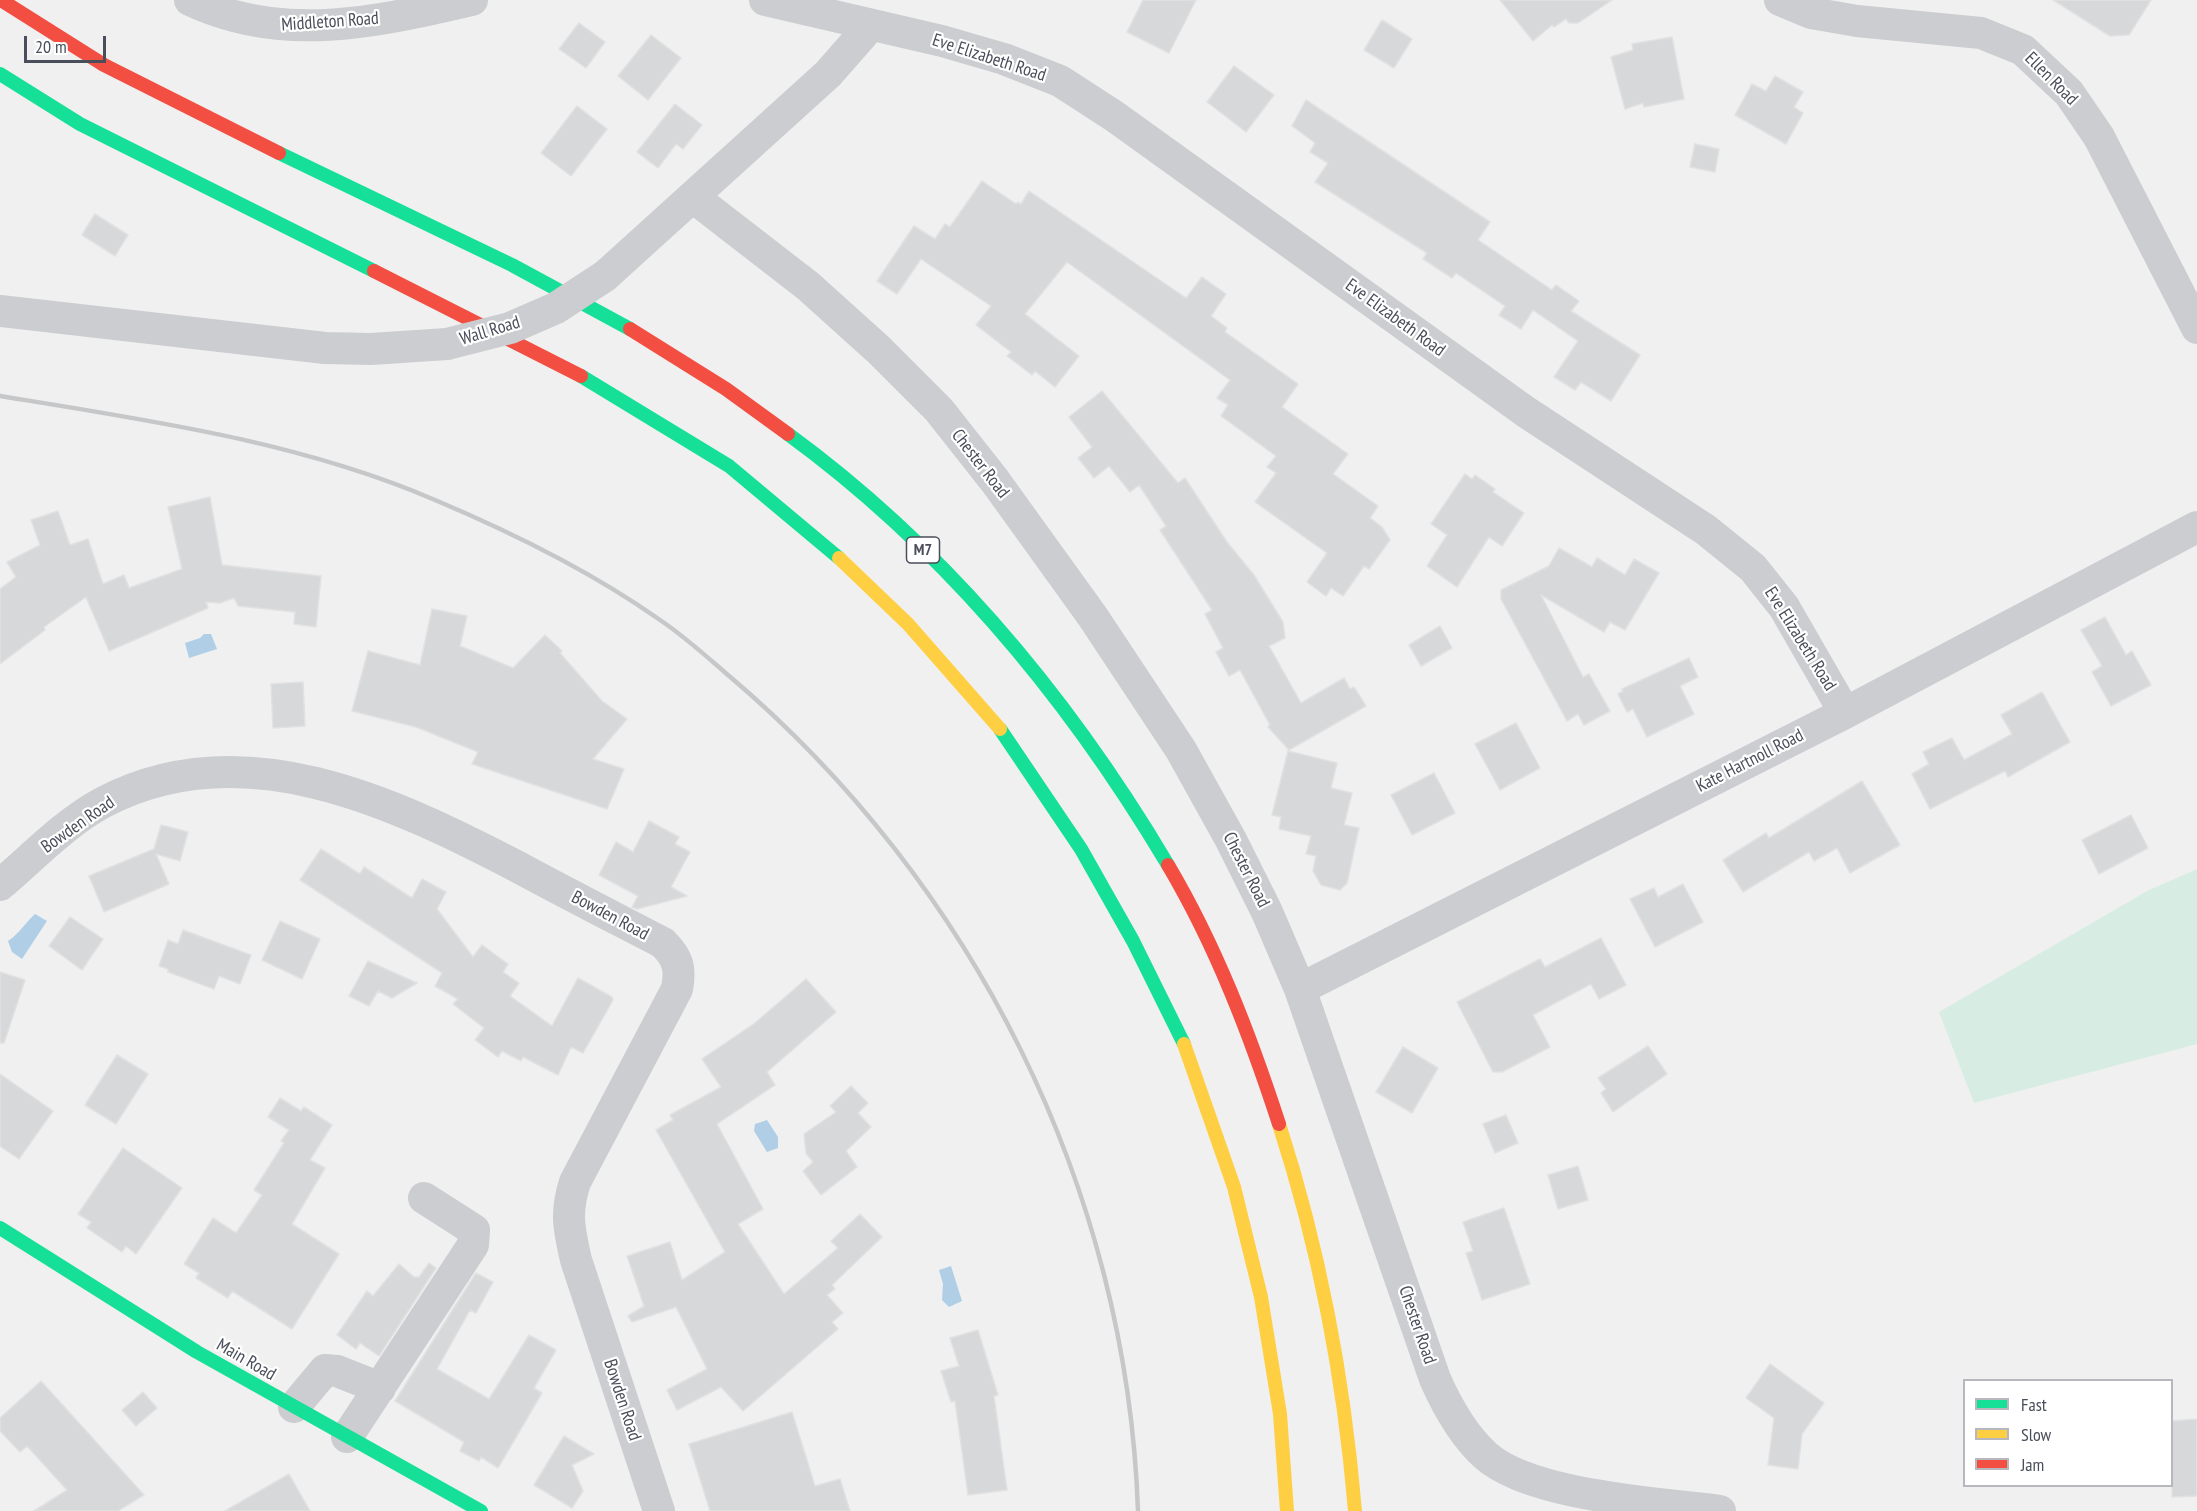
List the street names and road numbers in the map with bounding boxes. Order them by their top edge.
street label: Middleton Road [281,8,379,36]
street label: Eve Elizabeth Road [930,29,1048,87]
street label: Ellen Road [2020,48,2082,110]
street label: Eve Elizabeth Road [1341,275,1449,361]
street label: Wall Road [457,312,523,350]
street label: Chester Road [946,425,1014,503]
road number: M7 [906,537,940,563]
street label: Eve Elizabeth Road [1760,583,1840,695]
street label: Kate Hartnoll Road [1693,725,1807,797]
street label: Bowden Road [37,792,119,858]
street label: Chester Road [1218,829,1274,911]
street label: Bowden Road [568,887,652,945]
street label: Chester Road [1394,1283,1440,1367]
street label: Main Road [212,1334,280,1386]
street label: Bowden Road [599,1357,645,1443]

